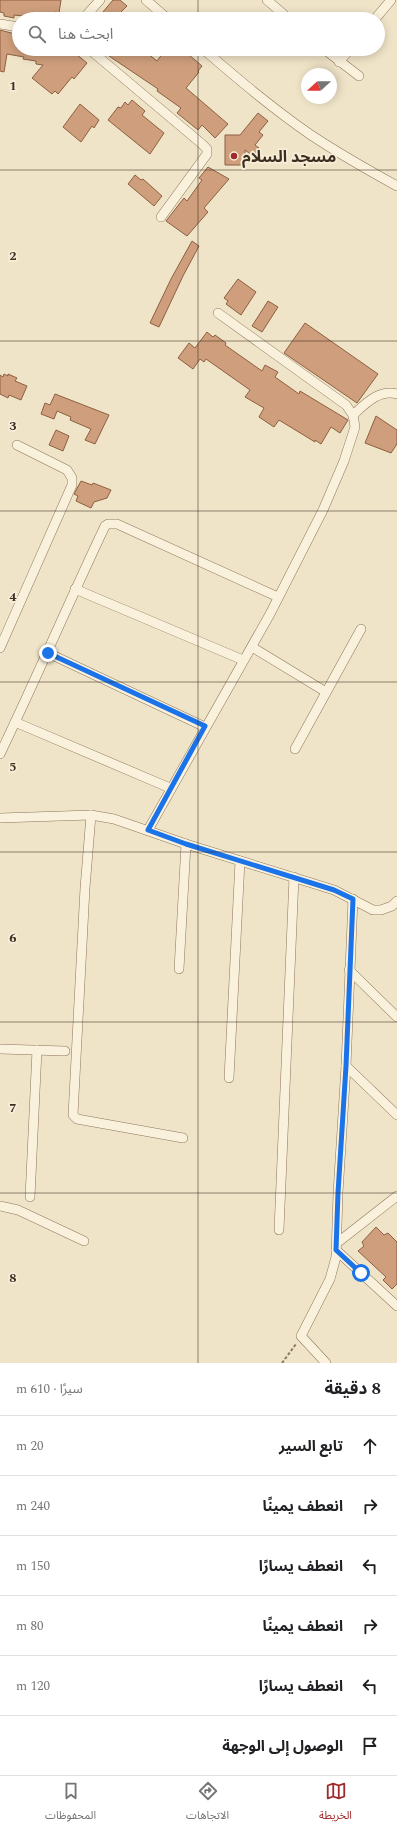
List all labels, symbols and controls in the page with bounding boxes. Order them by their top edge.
search box [12,12,385,56]
icon: search [26,23,48,45]
text: ابحث هنا [58,23,113,46]
north arrow [301,68,337,104]
text: 1 [9,76,17,96]
place label: مسجد السلام [242,145,336,169]
marker: مسجد السلام [229,151,239,161]
text: 2 [9,246,17,266]
text: 3 [9,416,17,436]
text: 4 [9,587,17,607]
route end [39,644,57,662]
text: 5 [9,757,17,777]
text: 6 [9,928,17,948]
text: 7 [9,1098,17,1118]
route start [352,1264,370,1282]
text: 8 [9,1268,17,1288]
text: 8 دقيقة [324,1376,381,1402]
text: سيرًا · 610 m [16,1379,83,1399]
text: تابع السير [279,1435,343,1458]
icon: ahead [359,1435,381,1457]
text: 20 m [16,1436,43,1456]
text: انعطف يمينًا [263,1495,343,1518]
icon: right [359,1495,381,1517]
text: 240 m [16,1496,50,1516]
text: انعطف يسارًا [259,1555,343,1578]
icon: left [359,1555,381,1577]
text: 150 m [16,1556,50,1576]
text: انعطف يمينًا [263,1615,343,1638]
icon: right [359,1615,381,1637]
text: 80 m [16,1616,43,1636]
text: انعطف يسارًا [259,1675,343,1698]
icon: left [359,1675,381,1697]
text: 120 m [16,1676,50,1696]
text: الوصول إلى الوجهة [222,1735,343,1758]
icon: arrive [359,1735,381,1757]
tab: المحفوظات [45,1780,96,1827]
tab: الاتجاهات [186,1780,229,1827]
tab: الخريطة [319,1780,352,1827]

